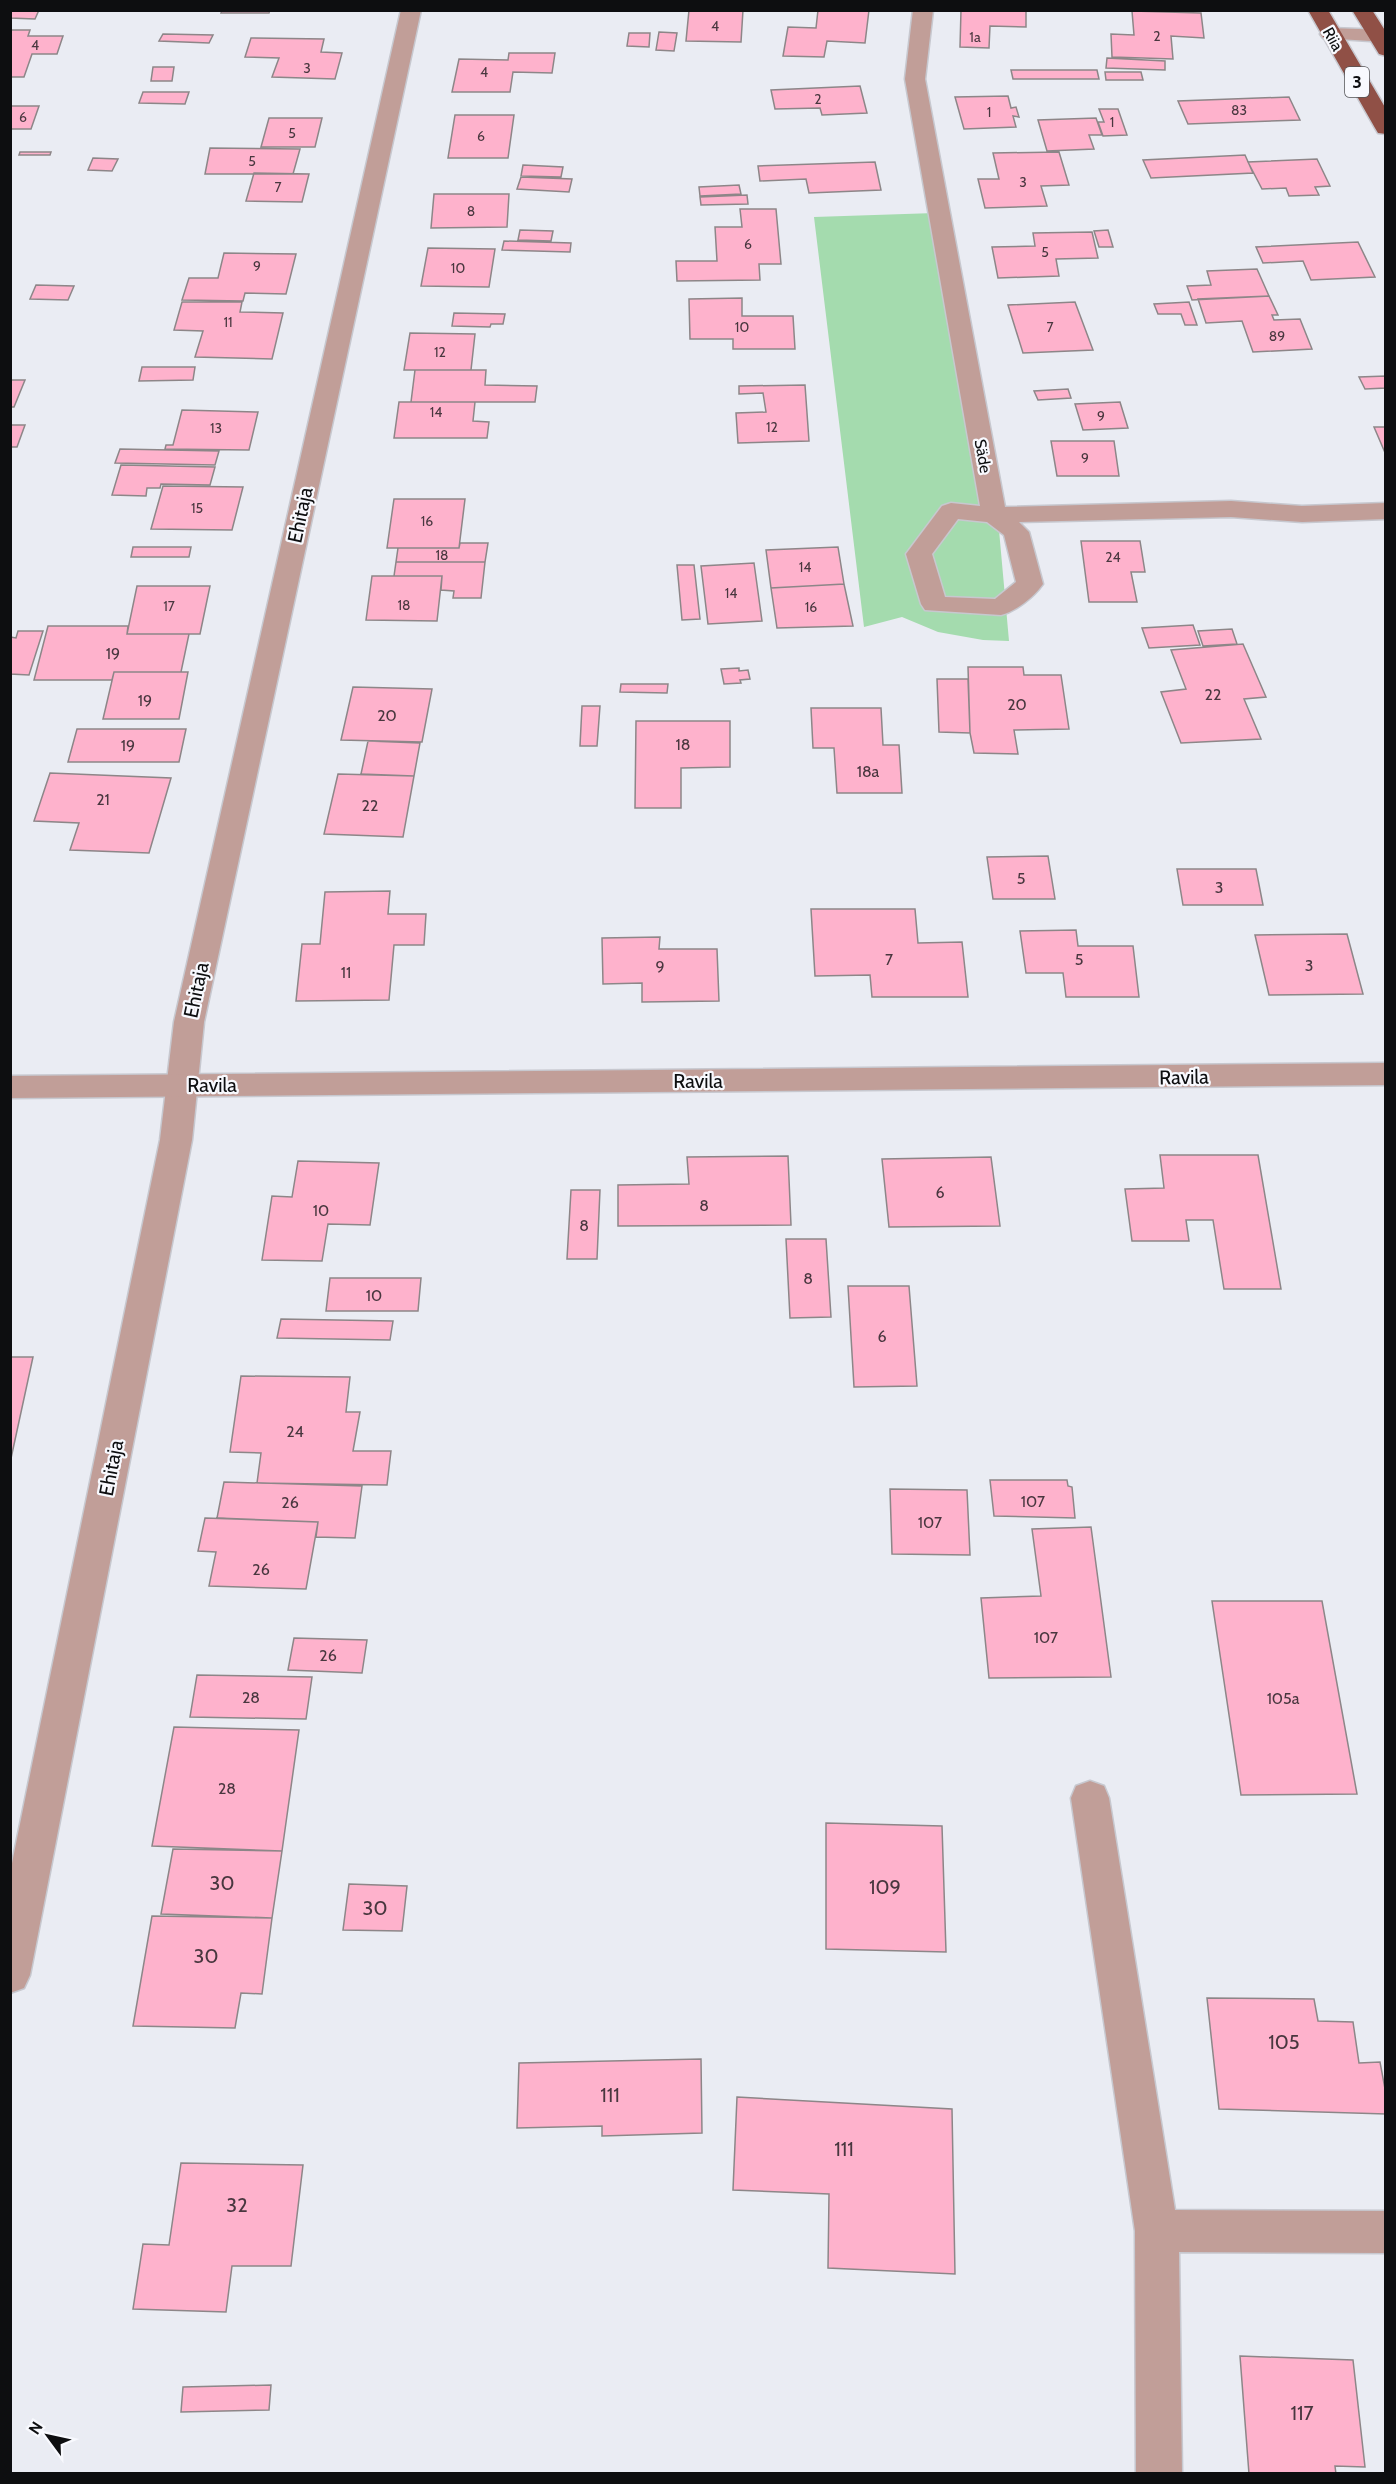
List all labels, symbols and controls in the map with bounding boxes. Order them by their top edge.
house number: 4 [711,17,719,35]
street label: Riia [1319,24,1347,54]
house number: 2 [1153,27,1161,45]
house number: 1a [969,28,981,46]
house number: 4 [31,36,39,54]
house number: 3 [303,59,311,77]
house number: 4 [480,63,488,81]
road number: 3 [1345,67,1369,97]
house number: 2 [814,90,822,108]
house number: 83 [1231,101,1247,119]
house number: 1 [987,103,991,121]
house number: 6 [19,108,27,126]
house number: 1 [1110,113,1114,131]
house number: 5 [288,124,296,142]
house number: 6 [477,127,485,145]
house number: 5 [248,152,256,170]
house number: 3 [1019,173,1027,191]
house number: 7 [274,178,282,196]
house number: 8 [467,202,475,220]
house number: 6 [744,235,752,253]
house number: 5 [1041,243,1049,261]
house number: 9 [253,257,261,275]
house number: 10 [451,259,465,277]
house number: 11 [223,313,233,331]
house number: 10 [735,318,749,336]
house number: 7 [1046,318,1054,336]
house number: 89 [1269,327,1285,345]
house number: 12 [434,343,446,361]
house number: 14 [430,403,442,421]
house number: 9 [1097,407,1105,425]
house number: 12 [766,418,778,436]
house number: 13 [210,419,222,437]
street label: Säde [971,438,995,474]
house number: 9 [1081,449,1089,467]
street label: Ehitaja [282,485,318,545]
house number: 15 [191,499,203,517]
house number: 16 [421,512,433,530]
house number: 18 [435,546,449,564]
house number: 24 [1105,548,1121,566]
house number: 14 [799,558,811,576]
house number: 14 [725,584,737,602]
house number: 18 [397,596,411,614]
house number: 17 [163,597,175,615]
house number: 16 [805,598,817,616]
house number: 19 [106,644,120,663]
house number: 22 [1205,685,1221,704]
house number: 19 [138,691,152,710]
house number: 20 [1007,695,1027,714]
house number: 20 [377,706,397,725]
house number: 18 [676,735,690,754]
house number: 19 [121,736,135,755]
house number: 18a [857,762,880,781]
house number: 21 [96,790,110,809]
house number: 22 [362,796,378,815]
house number: 5 [1017,869,1025,888]
house number: 3 [1215,878,1223,897]
house number: 7 [885,950,893,969]
house number: 5 [1075,950,1083,969]
house number: 3 [1305,956,1313,975]
house number: 9 [655,957,665,976]
street label: Ehitaja [178,960,214,1020]
house number: 11 [341,963,351,982]
street label: Ravila [1159,1065,1209,1089]
street label: Ravila [673,1069,723,1093]
street label: Ravila [187,1073,237,1097]
house number: 6 [935,1183,945,1202]
house number: 8 [699,1196,709,1215]
house number: 10 [313,1201,329,1220]
house number: 8 [579,1216,589,1235]
house number: 8 [803,1269,813,1288]
house number: 10 [366,1286,382,1305]
house number: 6 [877,1327,887,1346]
house number: 24 [286,1422,304,1441]
street label: Ehitaja [94,1438,128,1498]
house number: 107 [1021,1492,1045,1511]
house number: 26 [281,1493,299,1512]
house number: 107 [918,1513,942,1532]
house number: 26 [252,1560,270,1579]
house number: 107 [1034,1628,1058,1647]
house number: 26 [319,1646,337,1665]
house number: 28 [242,1688,260,1707]
house number: 105a [1267,1689,1300,1708]
house number: 28 [218,1779,236,1798]
house number: 30 [210,1871,234,1895]
house number: 109 [869,1875,901,1899]
house number: 30 [363,1896,387,1920]
house number: 30 [194,1944,218,1968]
house number: 105 [1268,2030,1300,2054]
house number: 111 [600,2083,620,2107]
house number: 111 [834,2137,854,2161]
house number: 32 [226,2193,248,2217]
house number: 117 [1290,2401,1314,2425]
north arrow [18,2406,78,2466]
text: N [25,2418,47,2438]

